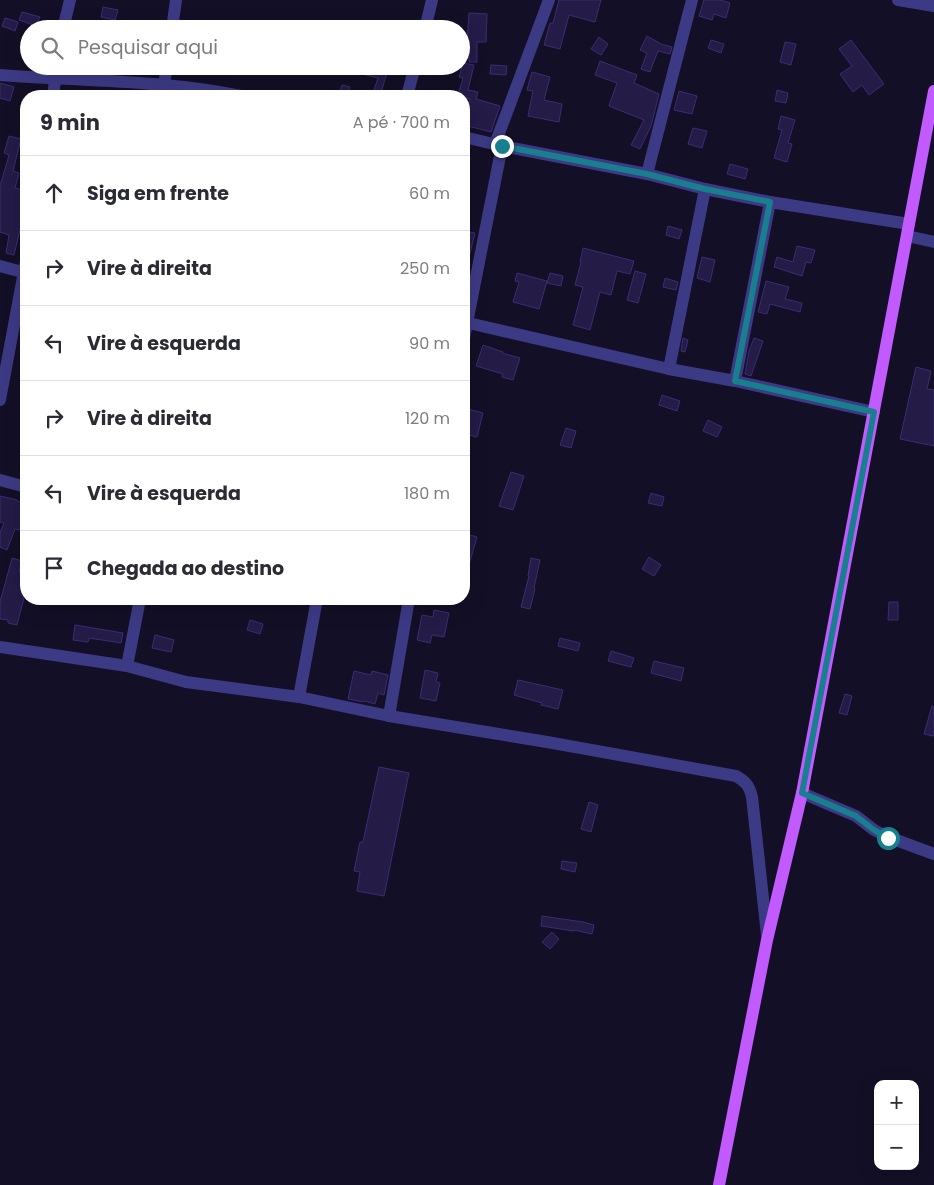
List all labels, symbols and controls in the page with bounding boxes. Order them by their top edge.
search box [20,20,470,75]
icon: search [38,34,66,62]
text: Pesquisar aqui [78,34,218,61]
text: 9 min [40,108,100,137]
text: A pé · 700 m [353,111,450,134]
route end [491,135,514,158]
icon: ahead [40,179,68,207]
text: Siga em frente [87,180,229,207]
text: 60 m [409,182,450,205]
icon: right [40,254,68,282]
text: Vire à direita [87,255,212,282]
text: 250 m [400,257,450,280]
icon: left [40,329,68,357]
text: Vire à esquerda [87,330,241,357]
text: 90 m [409,332,450,355]
icon: right [40,404,68,432]
text: Vire à direita [87,405,212,432]
text: 120 m [405,407,450,430]
icon: left [40,479,68,507]
text: Vire à esquerda [87,480,241,507]
text: 180 m [404,482,450,505]
icon: arrive [40,554,68,582]
text: Chegada ao destino [87,555,284,582]
route start [877,827,900,850]
map controls [874,1080,919,1170]
button: + [874,1080,919,1125]
button: − [874,1125,919,1170]

